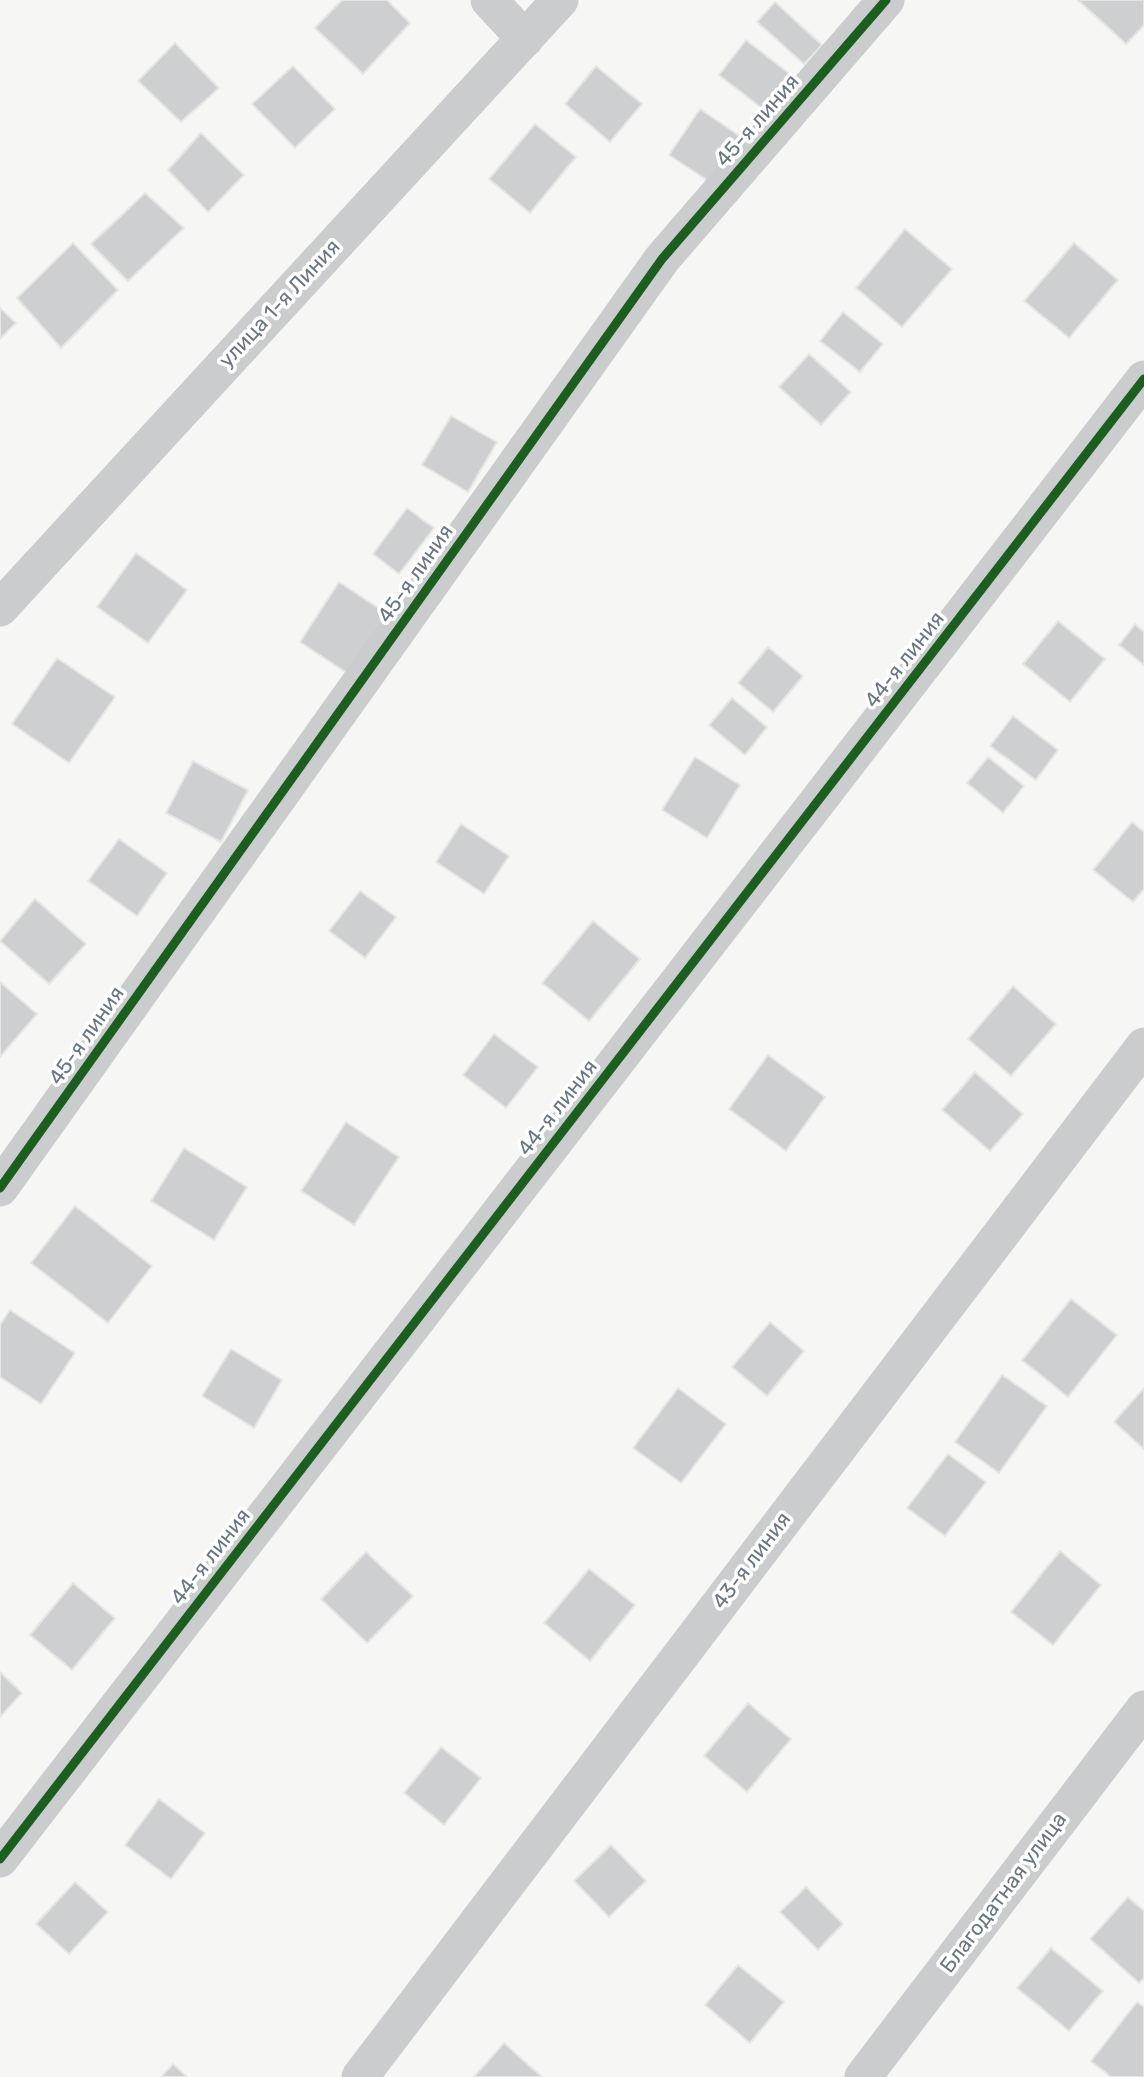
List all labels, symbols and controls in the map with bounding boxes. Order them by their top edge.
street label: 45-я линия [711,70,805,172]
street label: улица 1-я Линия [214,235,346,373]
street label: 45-я линия [373,520,459,628]
street label: 44-я линия [860,607,950,713]
street label: 45-я линия [44,982,130,1090]
street label: 44-я линия [513,1055,603,1161]
street label: 44-я линия [166,1504,256,1610]
street label: 43-я линия [708,1508,796,1614]
street label: Благодатная улица [935,1808,1073,1978]

